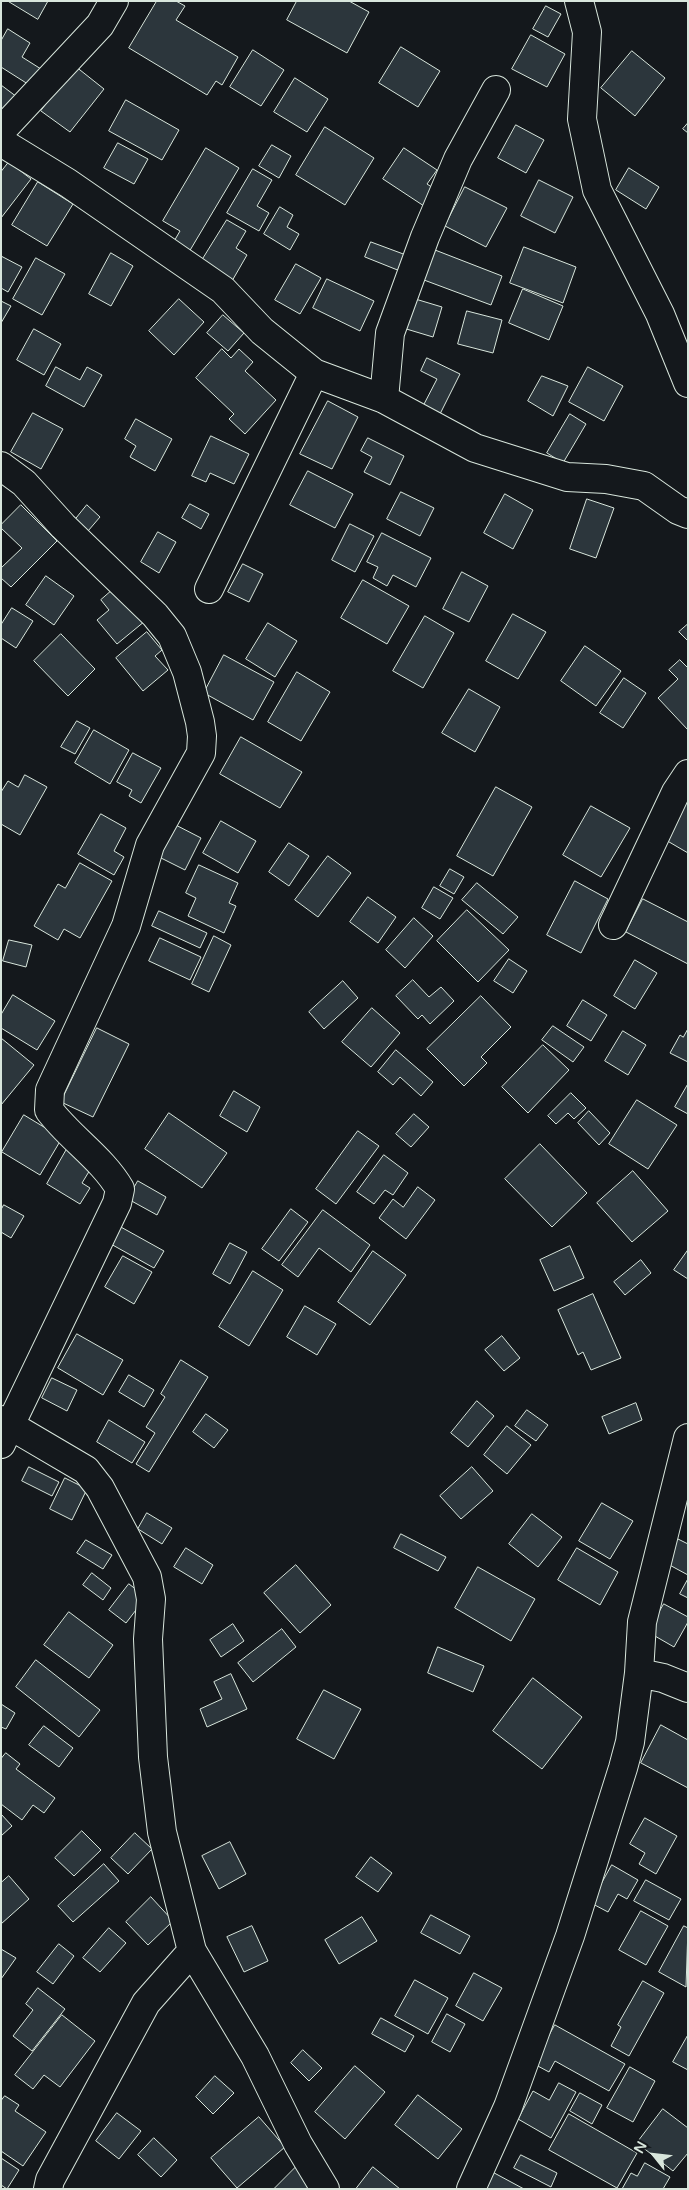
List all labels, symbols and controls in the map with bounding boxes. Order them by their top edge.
north arrow [629,2130,679,2180]
text: N [630,2138,651,2157]

